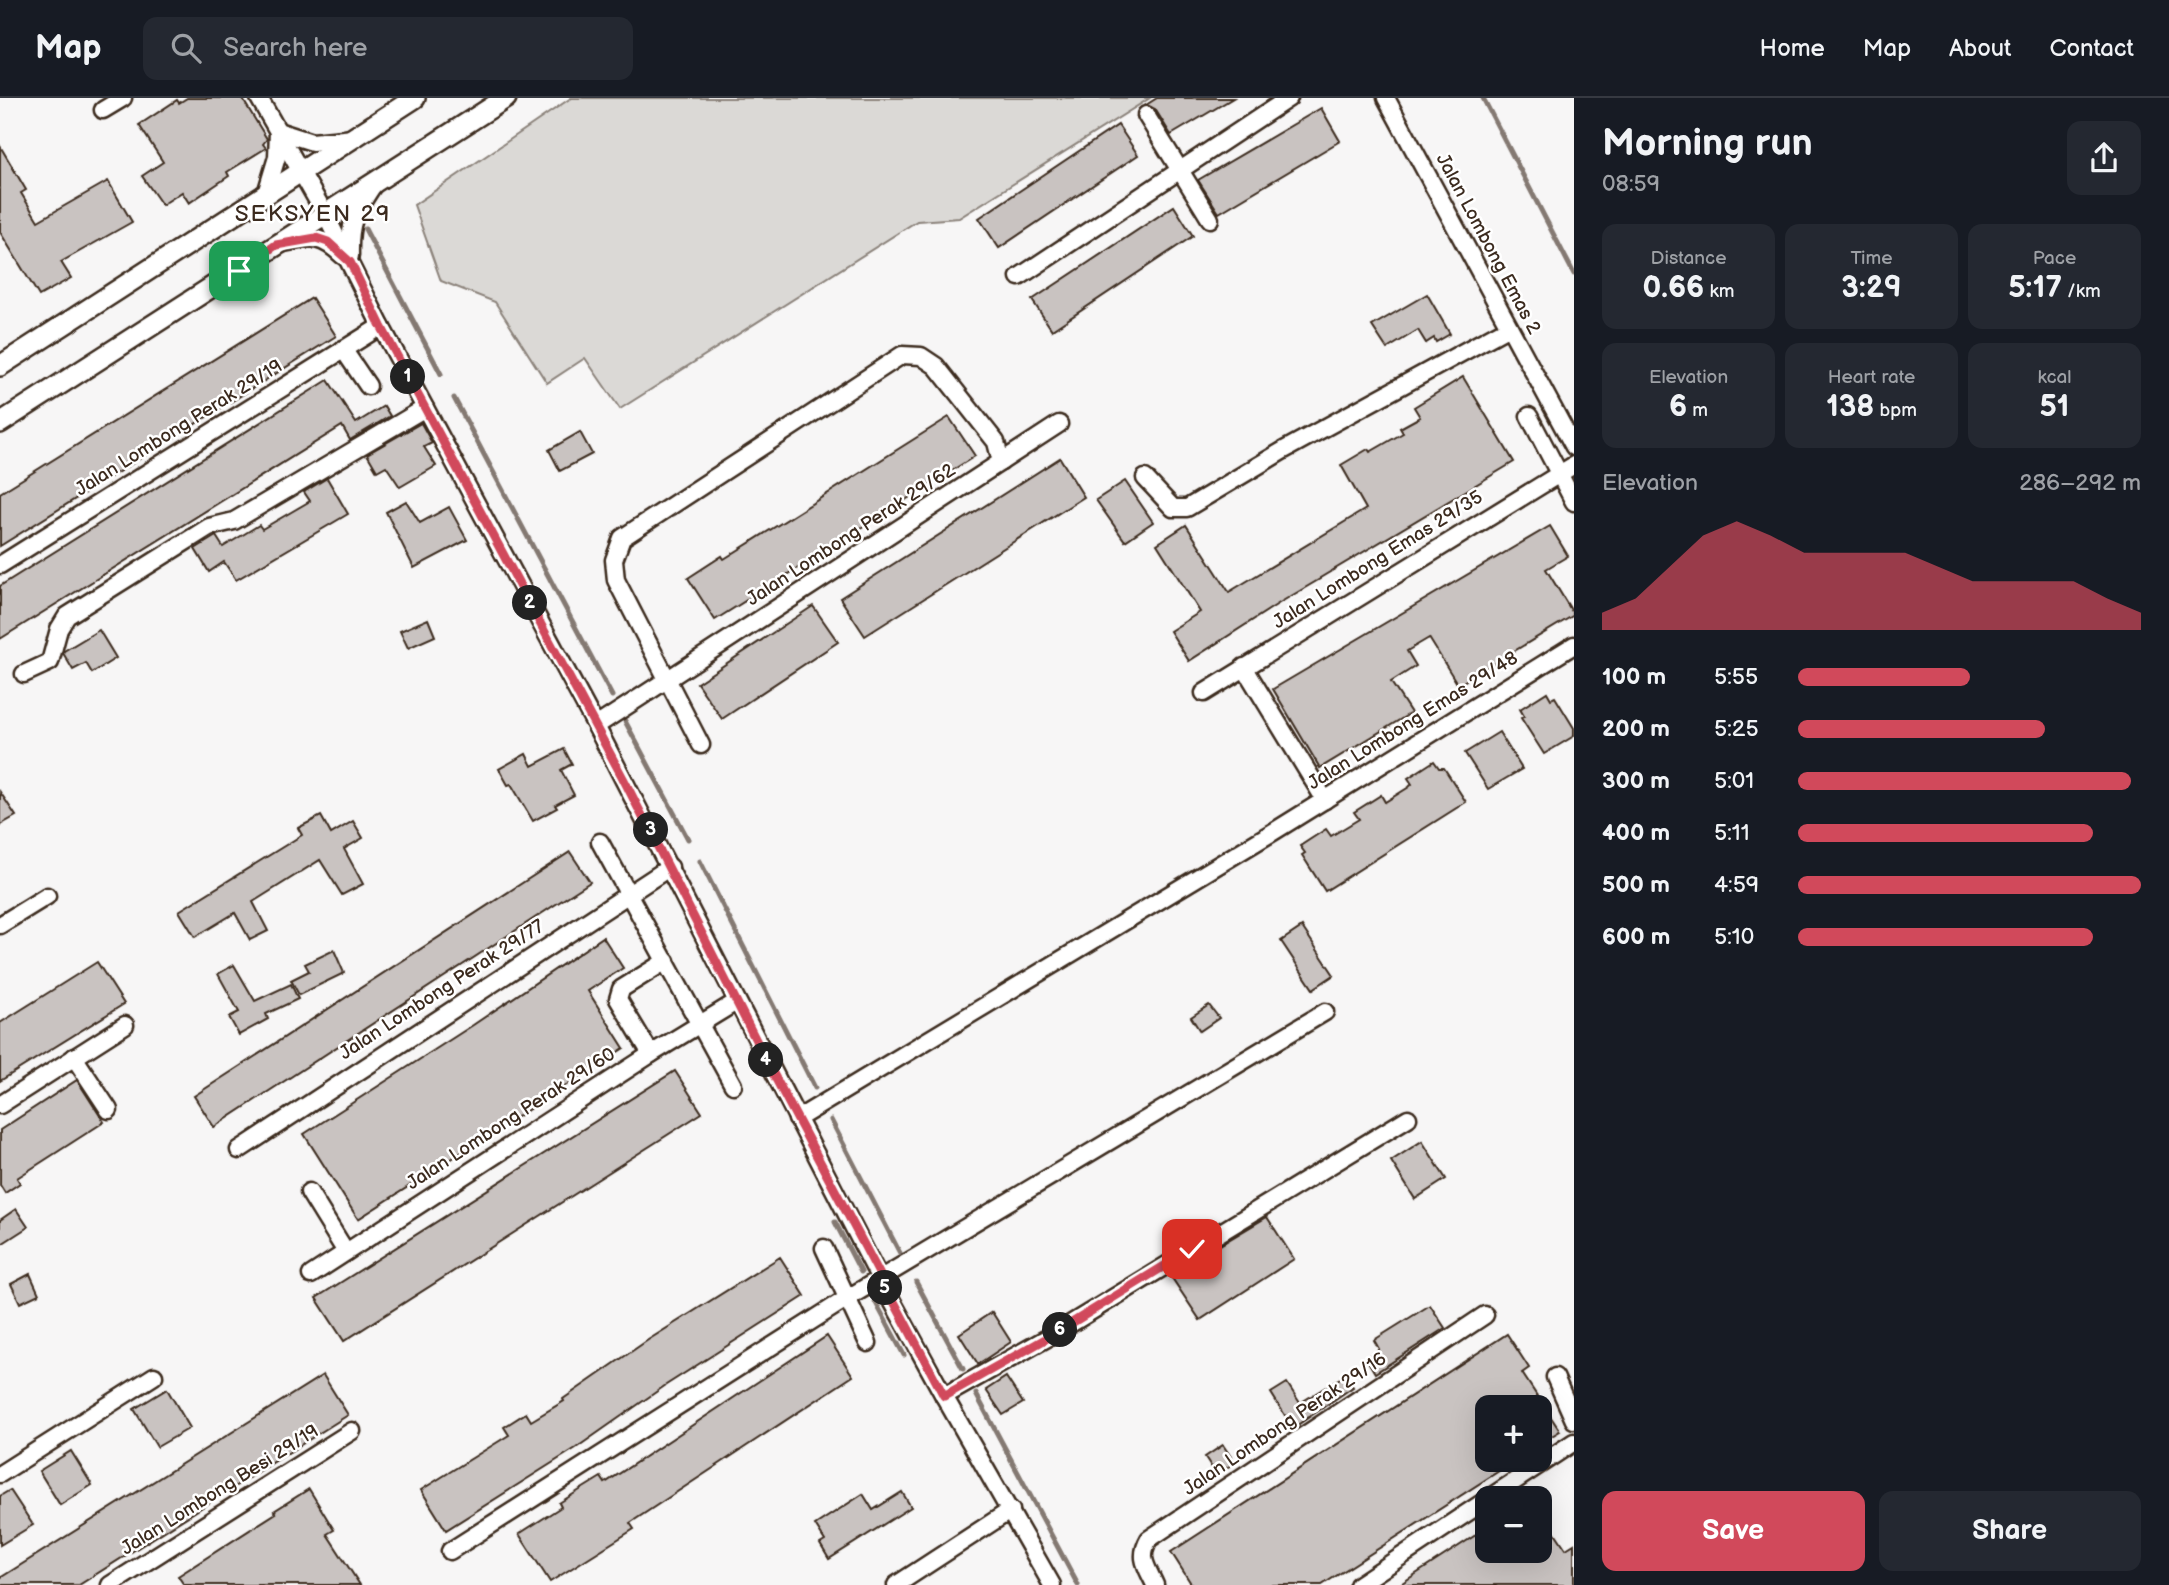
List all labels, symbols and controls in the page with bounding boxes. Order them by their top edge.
search box [143,17,633,80]
text: Map [35,28,101,68]
icon: search [167,29,205,67]
text: Search here [223,33,367,64]
text: Home [1760,34,1825,63]
text: Map [1863,34,1911,63]
text: About [1949,34,2011,63]
text: Contact [2049,34,2134,63]
text: Morning run [1602,121,1813,166]
button: share [2067,121,2141,195]
street label: Jalan Lombong Emas 2 [1431,150,1546,339]
text: 08:59 [1602,170,1660,198]
district label: SEKSYEN 29 [235,200,391,228]
pin [209,241,269,301]
text: Distance [1651,247,1726,270]
text: Time [1850,247,1893,270]
text: Pace [2033,247,2076,270]
icon: arrive [220,252,258,290]
text: 0.66 [1643,270,1704,306]
text: 3:29 [1841,270,1902,306]
text: 5:17 [2008,270,2062,306]
text: km [1704,280,1734,303]
text: /km [2062,280,2101,303]
street label: Jalan Lombong Perak 29/19 [71,355,287,501]
pin: 1 [390,360,426,394]
text: 1 [404,365,412,388]
text: Elevation [1649,366,1728,389]
text: Heart rate [1828,366,1915,389]
text: kcal [2037,366,2072,389]
text: 6 [1669,389,1687,425]
text: 138 [1826,389,1874,425]
text: 51 [2040,389,2069,425]
text: m [1687,399,1708,422]
text: bpm [1874,399,1917,422]
street label: Jalan Lombong Perak 29/62 [742,458,960,611]
text: Elevation [1602,469,1698,497]
text: 286–292 m [2019,469,2141,497]
street label: Jalan Lombong Emas 29/35 [1269,486,1487,634]
pin: 2 [512,586,548,620]
text: 2 [524,591,535,614]
street label: Jalan Lombong Emas 29/48 [1304,647,1522,795]
text: 100 m [1602,663,1666,691]
text: 5:55 [1714,663,1758,691]
text: 200 m [1602,715,1670,743]
text: 5:25 [1714,715,1759,743]
text: 300 m [1602,767,1670,795]
text: 5:01 [1714,767,1754,795]
pin: 3 [634,812,668,848]
text: 3 [645,818,656,841]
text: 400 m [1602,819,1670,847]
text: 5:11 [1714,819,1750,847]
text: 500 m [1602,871,1670,899]
text: 4:59 [1714,871,1759,899]
street label: Jalan Lombong Perak 29/77 [335,915,549,1065]
text: 600 m [1602,923,1670,951]
text: 5:10 [1714,923,1754,951]
pin: 4 [748,1042,784,1077]
street label: Jalan Lombong Perak 29/60 [402,1043,620,1195]
text: 4 [760,1048,771,1071]
pin [1162,1219,1222,1279]
icon: check [1173,1230,1211,1268]
pin: 5 [868,1270,903,1306]
text: 5 [879,1276,890,1299]
pin: 6 [1042,1312,1078,1348]
text: 6 [1054,1318,1065,1341]
street label: Jalan Lombong Perak 29/16 [1179,1347,1391,1501]
map controls [1475,1395,1552,1563]
button: + [1475,1395,1552,1472]
street label: Jalan Lombong Besi 29/19 [117,1420,323,1560]
button: − [1475,1486,1552,1563]
button: Save [1602,1491,1865,1571]
button: Share [1879,1491,2141,1571]

